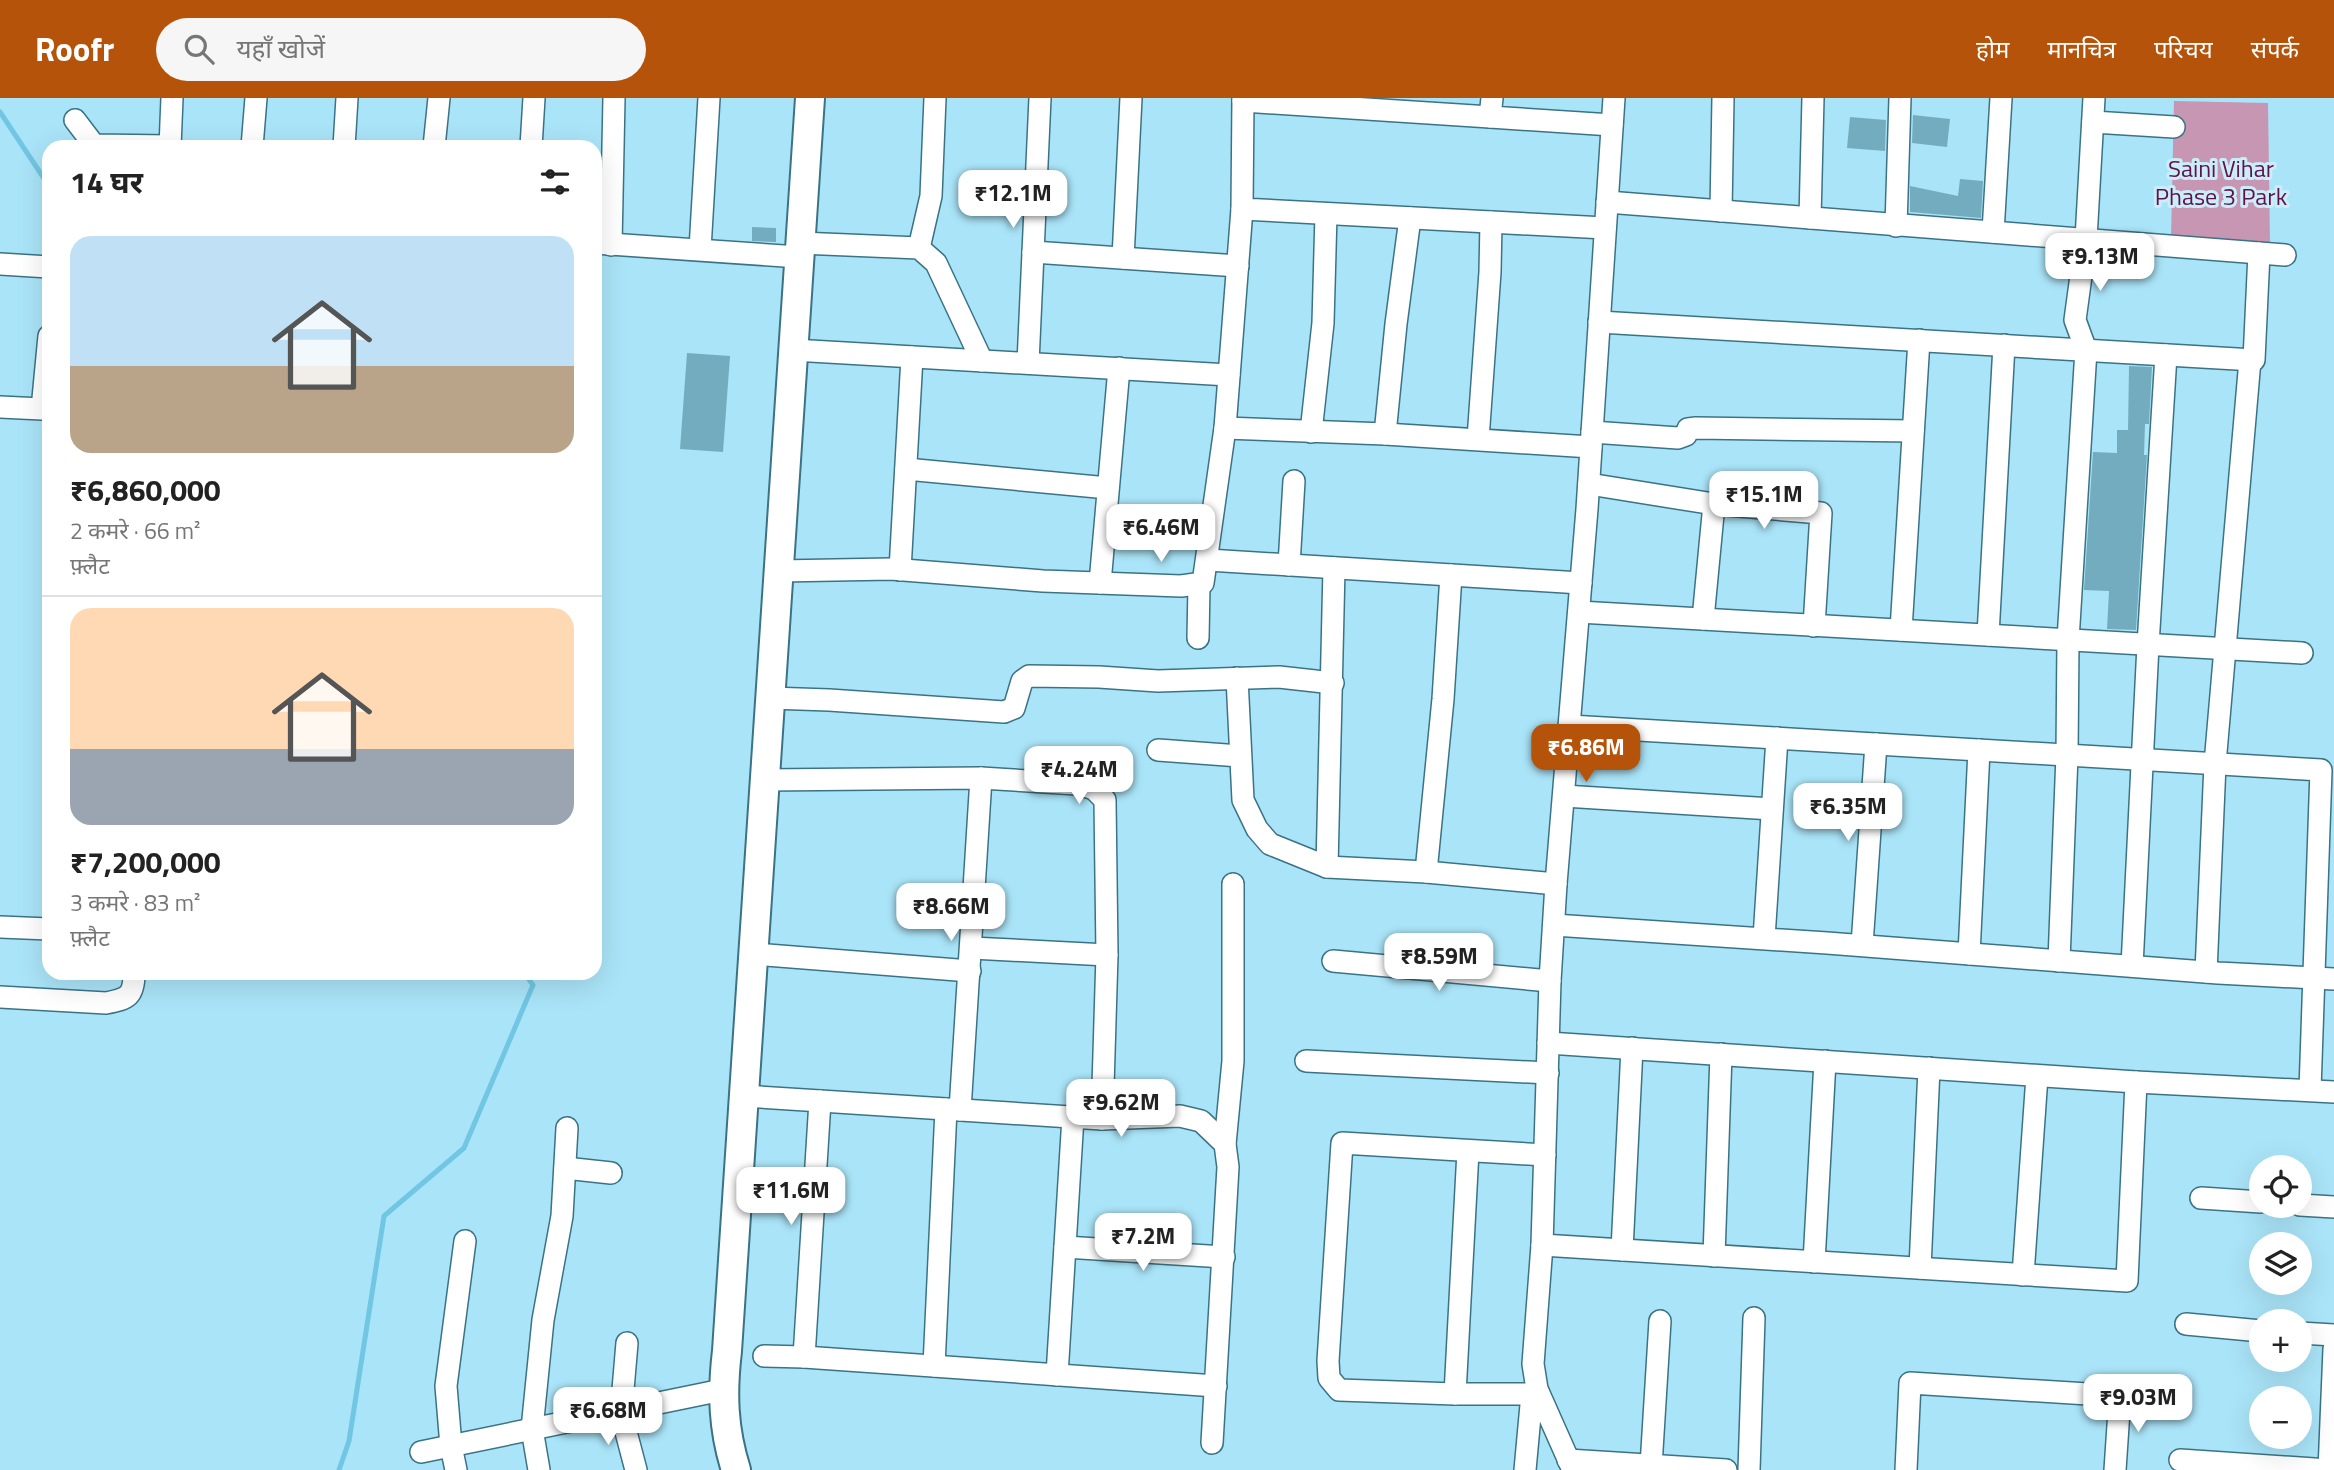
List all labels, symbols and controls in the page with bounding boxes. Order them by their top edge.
search box [156,18,646,81]
text: Roofr [35,24,114,74]
text: यहाँ खोजें [236,29,325,68]
icon: search [180,30,218,68]
text: होम [1976,31,2009,67]
text: मानचित्र [2047,31,2116,67]
text: परिचय [2154,31,2213,67]
text: संपर्क [2251,31,2299,67]
park label: Saini Vihar Phase 3 Park [2155,150,2288,214]
text: 14 घर [70,159,143,205]
icon: filters [536,163,574,201]
pin: ₹12.1M [956,170,1070,230]
text: ₹12.1M [974,175,1052,210]
pin: ₹9.13M [2043,234,2157,293]
text: ₹9.13M [2061,238,2139,273]
icon: home [259,282,385,408]
text: ₹6,860,000 [70,467,221,513]
pin: ₹15.1M [1707,472,1821,531]
text: ₹15.1M [1725,476,1803,511]
pin: ₹6.46M [1104,504,1218,564]
text: ₹6.46M [1122,509,1200,544]
text: 2 कमरे · 66 m² [70,513,200,548]
text: फ़्लैट [70,548,110,583]
icon: home [259,654,385,780]
pin: ₹6.86M [1529,724,1643,784]
text: ₹6.86M [1547,729,1625,764]
pin: ₹4.24M [1022,746,1136,806]
text: ₹4.24M [1040,751,1118,786]
pin: ₹6.35M [1791,784,1905,843]
text: ₹6.35M [1809,788,1887,823]
text: ₹7,200,000 [70,839,221,885]
pin: ₹8.66M [894,884,1008,943]
text: 3 कमरे · 83 m² [70,885,200,920]
text: ₹8.66M [912,888,990,923]
text: फ़्लैट [70,920,110,955]
pin: ₹8.59M [1382,934,1496,993]
text: ₹8.59M [1400,938,1478,973]
pin: ₹9.62M [1064,1080,1178,1139]
text: ₹9.62M [1082,1084,1160,1119]
map controls [2249,1155,2312,1449]
button: locate [2249,1155,2312,1218]
pin: ₹11.6M [734,1168,848,1227]
text: ₹11.6M [752,1172,830,1207]
pin: ₹7.2M [1094,1214,1192,1273]
text: ₹7.2M [1111,1218,1175,1253]
button: layers [2249,1232,2312,1295]
button: + [2249,1309,2312,1372]
pin: ₹9.03M [2081,1374,2195,1434]
text: ₹9.03M [2099,1379,2177,1414]
button: − [2249,1386,2312,1449]
pin: ₹6.68M [551,1388,665,1447]
text: ₹6.68M [569,1392,647,1427]

